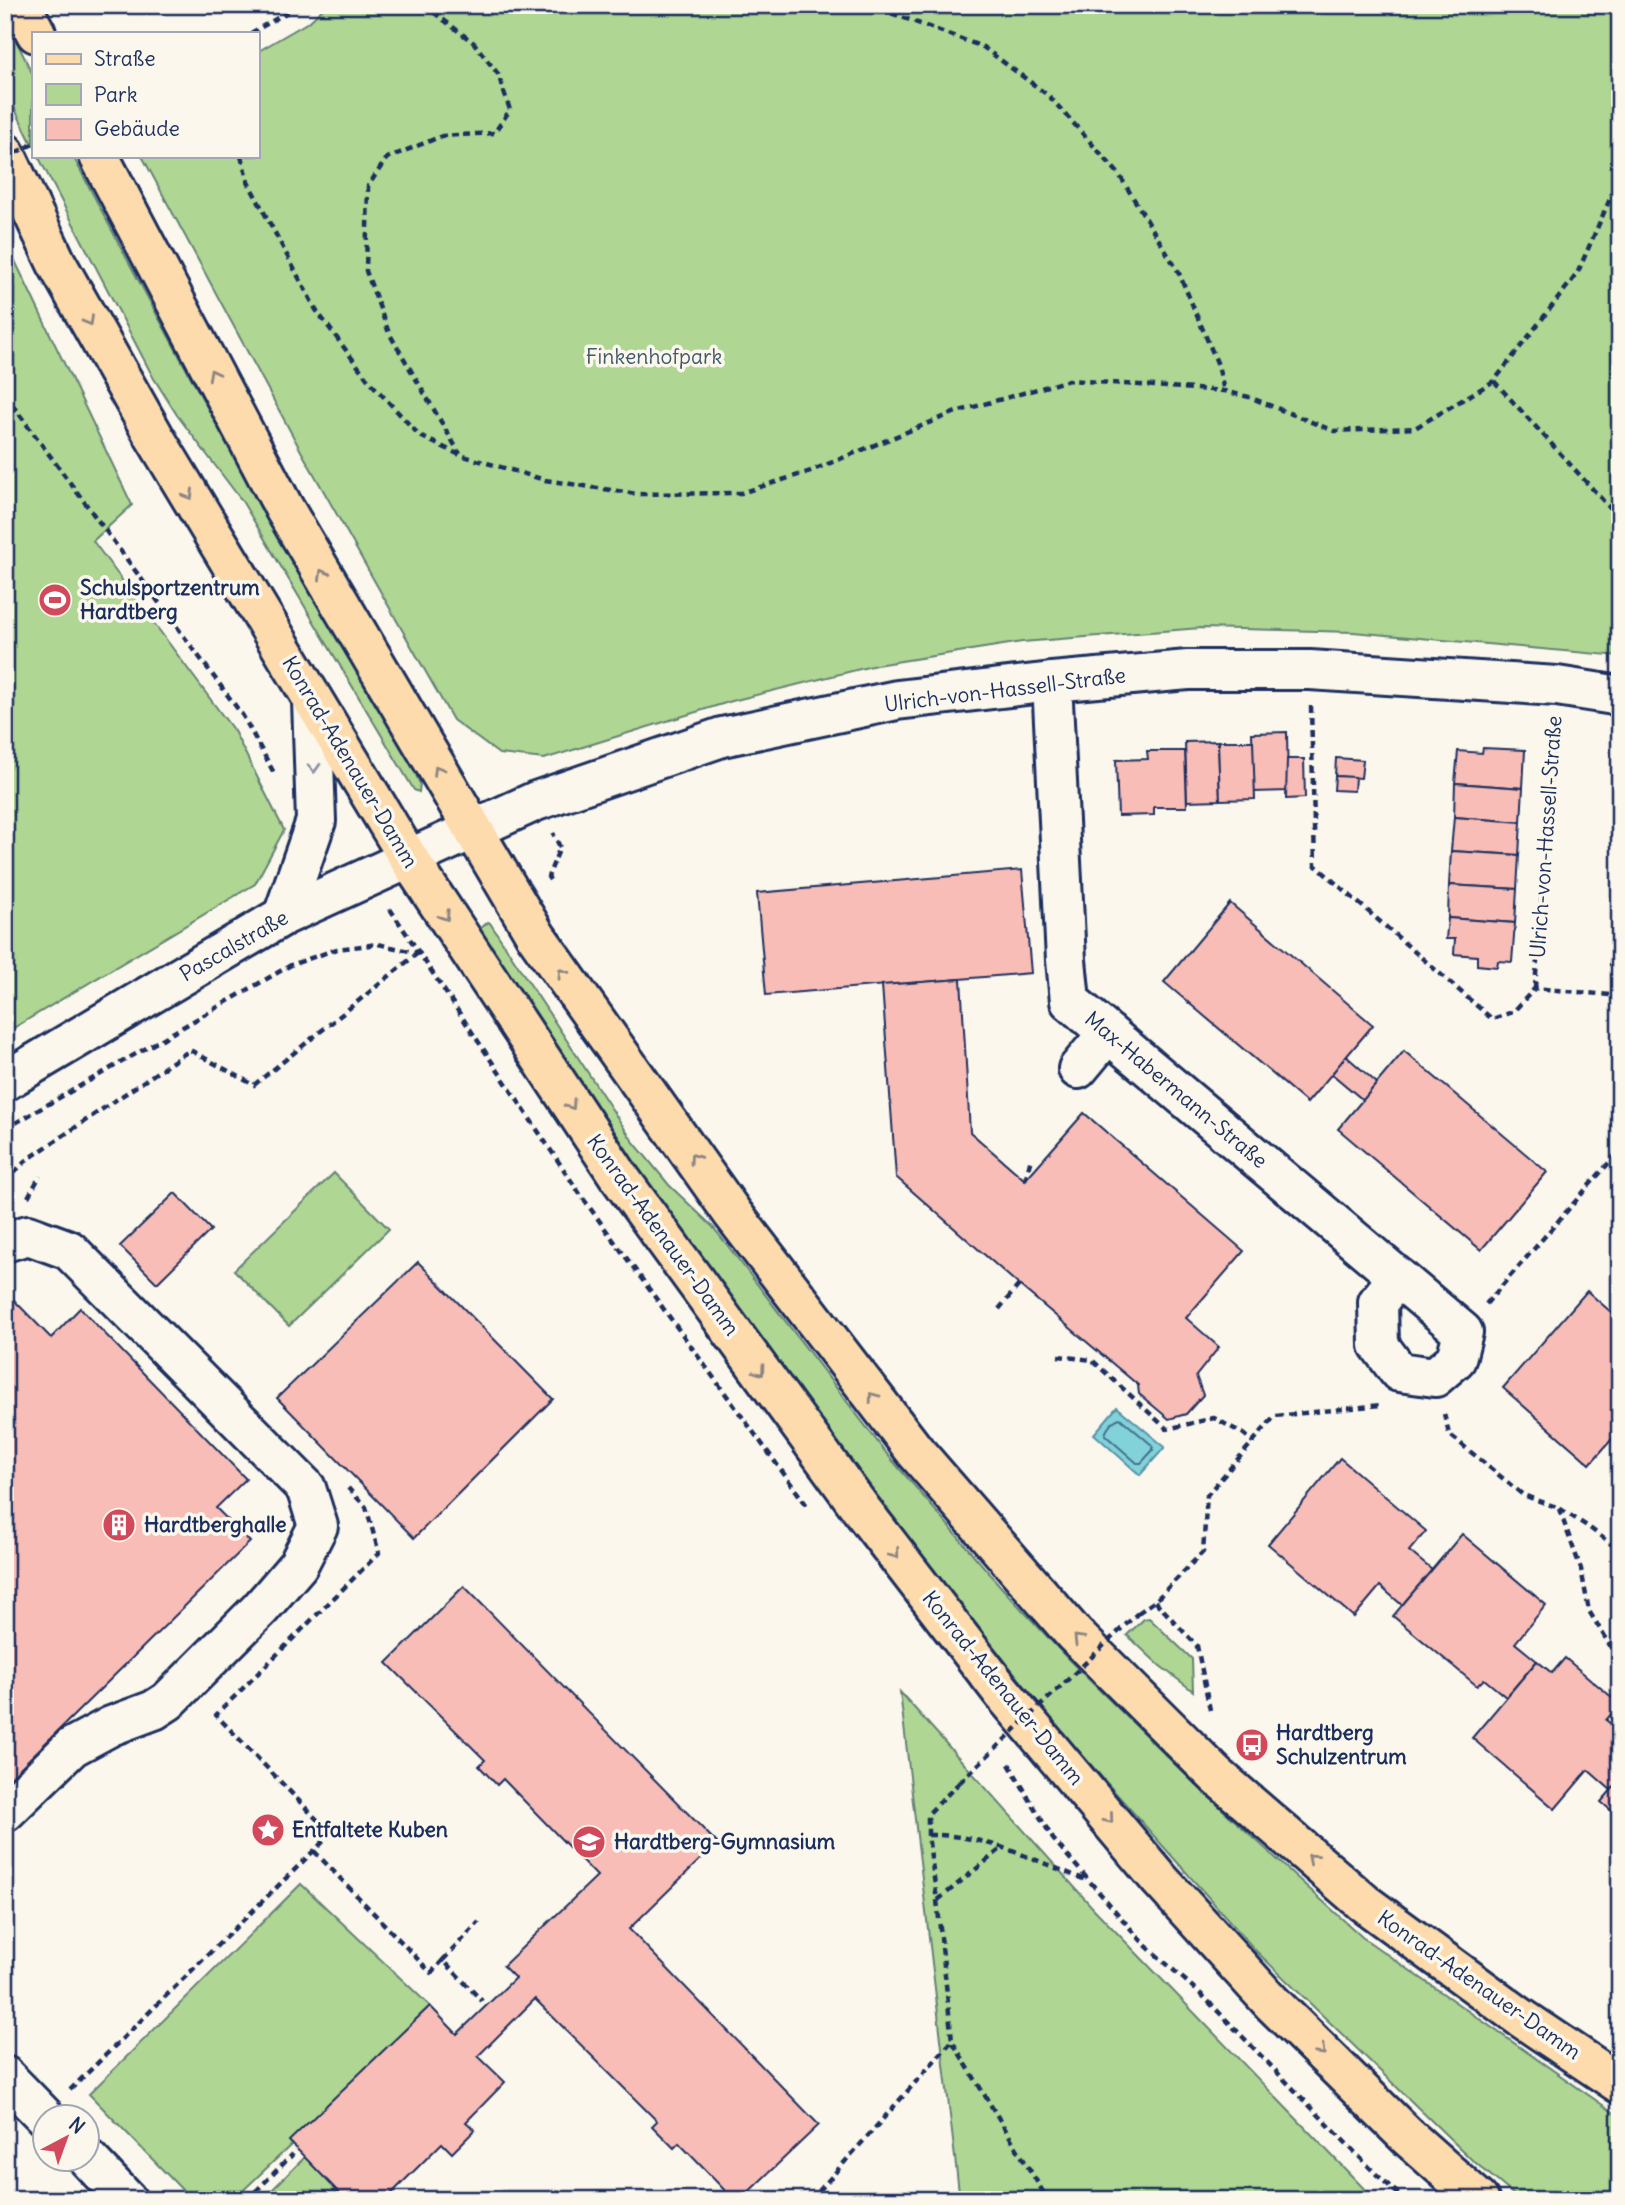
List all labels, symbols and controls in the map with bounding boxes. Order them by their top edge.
legend [32,32,259,158]
text: Straße [94,45,155,72]
text: Park [94,81,137,108]
text: Gebäude [94,115,180,142]
one-way arrow [81,314,94,327]
park label: Finkenhofpark [586,343,722,370]
one-way arrow [208,369,221,382]
one-way arrow [181,487,194,500]
one-way arrow [318,568,331,581]
place label: Schulsportzentrum Hardtberg [80,574,260,625]
sports icon: Schulsportzentrum Hardtberg [36,581,74,619]
street label: Konrad-Adenauer-Damm [276,651,424,873]
street label: Ulrich-von-Hassell-Straße [883,661,1127,718]
street label: Ulrich-von-Hassell-Straße [1524,715,1567,959]
one-way arrow [307,763,322,774]
one-way arrow [433,764,446,777]
street label: Pascalstraße [175,904,293,987]
one-way arrow [437,908,450,921]
one-way arrow [558,968,570,981]
street label: Max-Habermann-Straße [1079,1005,1273,1174]
one-way arrow [563,1098,576,1111]
street label: Konrad-Adenauer-Damm [581,1129,746,1341]
one-way arrow [689,1153,702,1166]
one-way arrow [752,1363,764,1375]
one-way arrow [869,1392,882,1405]
building icon: Hardtberghalle [100,1506,138,1544]
place label: Hardtberghalle [144,1511,287,1538]
one-way arrow [887,1546,900,1558]
street label: Konrad-Adenauer-Damm [917,1585,1090,1790]
one-way arrow [1074,1634,1087,1647]
place label: Hardtberg Schulzentrum [1276,1719,1407,1770]
bus stop icon: Hardtberg Schulzentrum [1233,1726,1271,1764]
place icon: Entfaltete Kuben [249,1811,287,1849]
one-way arrow [1101,1811,1113,1824]
place label: Entfaltete Kuben [292,1816,448,1843]
school or university icon: Hardtberg-Gymnasium [570,1823,608,1861]
place label: Hardtberg-Gymnasium [614,1828,836,1855]
one-way arrow [1307,1854,1320,1866]
street label: Konrad-Adenauer-Damm [1372,1904,1586,2065]
one-way arrow [1313,2042,1326,2055]
north arrow [32,2104,102,2174]
text: N [64,2112,90,2139]

